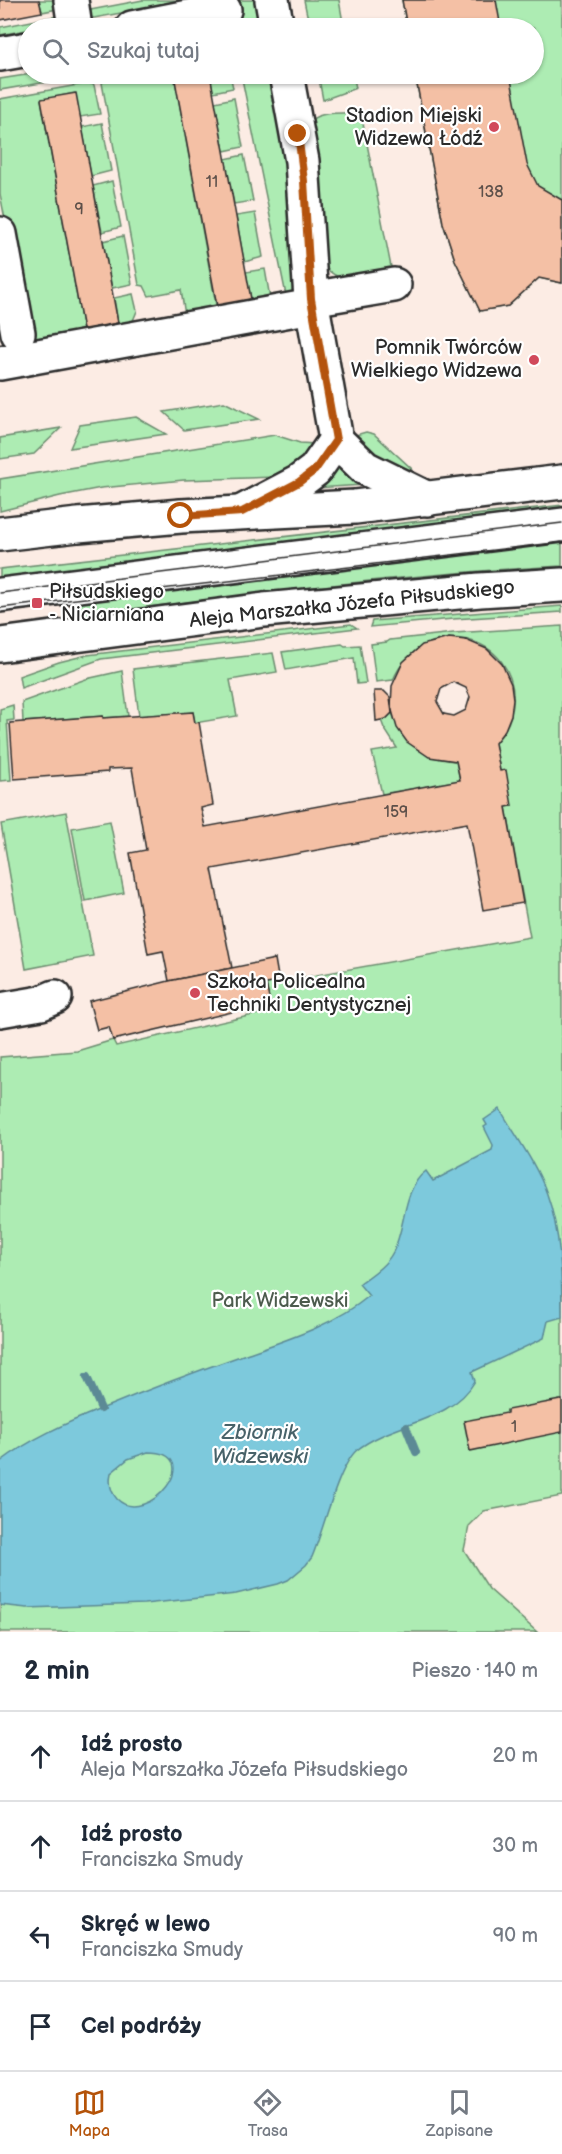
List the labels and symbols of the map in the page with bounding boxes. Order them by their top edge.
place label: Stadion Miejski Widzewa Łódź [346,104,483,151]
route end [284,120,310,146]
marker: Stadion Miejski Widzewa Łódź [487,120,501,134]
house number: 11 [206,173,218,192]
house number: 138 [478,183,504,202]
house number: 9 [74,200,84,219]
place label: Pomnik Twórców Wielkiego Widzewa [351,336,523,383]
marker: Pomnik Twórców Wielkiego Widzewa [527,353,541,367]
route start [167,502,193,528]
street label: Aleja Marszałka Józefa Piłsudskiego [188,575,516,633]
place label: Piłsudskiego - Niciarniana [49,580,164,627]
marker: Piłsudskiego - Niciarniana [30,596,44,610]
house number: 159 [384,803,408,822]
place label: Szkoła Policealna Techniki Dentystycznej [207,970,411,1017]
marker: Szkoła Policealna Techniki Dentystycznej [188,986,202,1000]
park label: Park Widzewski [211,1289,349,1313]
house number: 1 [511,1418,517,1437]
water label: Zbiornik Widzewski [212,1420,309,1469]

